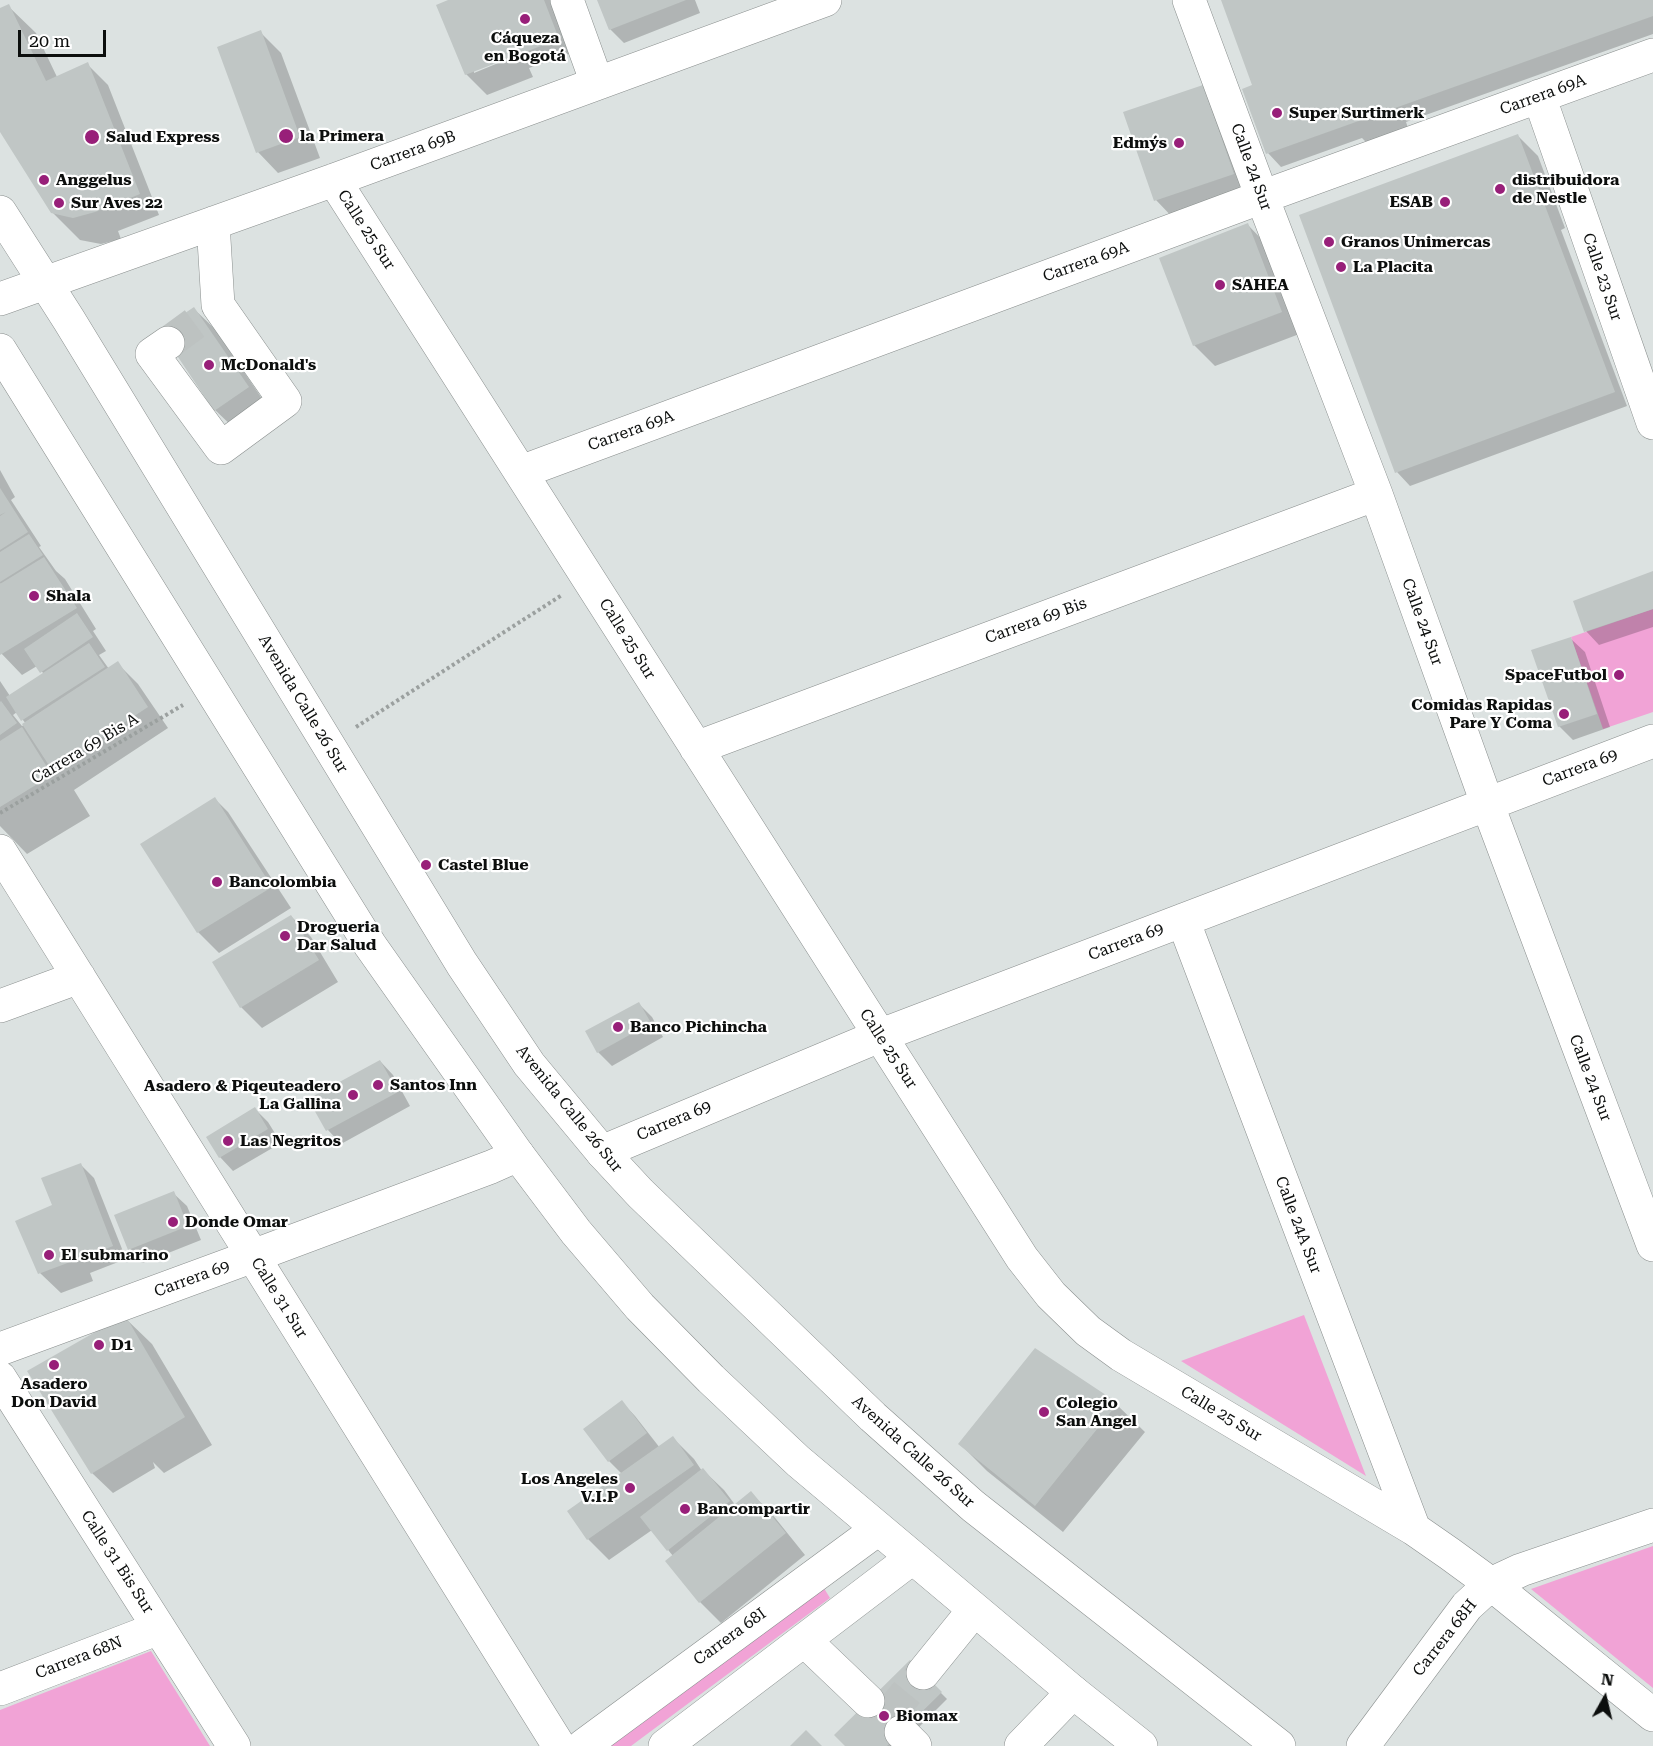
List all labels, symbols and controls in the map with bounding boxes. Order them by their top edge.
marker: Cáqueza en Bogotá [518,12,532,26]
scale bar [21,18,110,56]
place label: Cáqueza en Bogotá [484,28,566,66]
text: 20 m [29,30,70,51]
street label: Carrera 69A [1497,71,1589,119]
place label: Super Surtimerk [1289,103,1424,123]
marker: Super Surtimerk [1270,106,1284,120]
street label: Calle 24 Sur [1226,121,1276,213]
place label: la Primera [300,126,384,146]
place label: Salud Express [106,127,220,147]
marker: la Primera [277,127,295,145]
street label: Carrera 69B [368,127,458,175]
marker: Salud Express [83,128,101,146]
place label: Edmy´s [1113,133,1167,153]
marker: Edmy´s [1172,136,1186,150]
place label: Anggelus [56,170,131,190]
place label: distribuidora de Nestle [1512,170,1619,208]
marker: Anggelus [37,173,51,187]
marker: distribuidora de Nestle [1493,182,1507,196]
street label: Calle 25 Sur [333,186,399,274]
place label: ESAB [1390,192,1433,212]
place label: Sur Aves 22 [71,193,163,213]
marker: ESAB [1438,195,1452,209]
marker: Sur Aves 22 [52,196,66,210]
street label: Calle 23 Sur [1578,231,1626,323]
place label: Granos Unimercas [1341,232,1490,252]
marker: Granos Unimercas [1322,235,1336,249]
street label: Carrera 69A [1040,238,1132,286]
place label: La Placita [1353,257,1433,277]
marker: La Placita [1334,260,1348,274]
place label: SAHEA [1232,275,1289,295]
marker: SAHEA [1213,278,1227,292]
place label: McDonald's [221,355,316,375]
marker: McDonald's [202,358,216,372]
street label: Carrera 69A [585,407,677,455]
street label: Calle 24 Sur [1397,576,1447,668]
place label: Shala [46,586,91,606]
marker: Shala [27,589,41,603]
street label: Carrera 69 Bis [983,594,1089,648]
street label: Calle 25 Sur [595,595,659,683]
street label: Avenida Calle 26 Sur [254,631,352,777]
place label: SpaceFutbol [1505,665,1607,685]
marker: SpaceFutbol [1612,668,1626,682]
place label: Comidas Rapidas Pare Y Coma [1411,695,1552,733]
marker: Comidas Rapidas Pare Y Coma [1557,707,1571,721]
street label: Carrera 69 Bis A [28,709,142,789]
street label: Carrera 69 [1540,745,1620,791]
place label: Castel Blue [438,855,529,875]
marker: Castel Blue [419,858,433,872]
place label: Bancolombia [229,872,336,892]
marker: Bancolombia [210,875,224,889]
place label: Drogueria Dar Salud [297,917,379,955]
street label: Carrera 69 [1086,919,1166,965]
marker: Drogueria Dar Salud [278,929,292,943]
street label: Calle 25 Sur [855,1005,921,1093]
place label: Banco Pichincha [630,1017,767,1037]
marker: Banco Pichincha [611,1020,625,1034]
street label: Calle 24 Sur [1565,1032,1615,1124]
street label: Avenida Calle 26 Sur [512,1041,626,1177]
place label: Santos Inn [390,1075,477,1095]
place label: Asadero & Piqeuteadero La Gallina [144,1076,341,1114]
marker: Santos Inn [371,1078,385,1092]
marker: Asadero & Piqeuteadero La Gallina [346,1088,360,1102]
street label: Carrera 69 [634,1097,714,1145]
place label: Las Negritos [240,1131,341,1151]
marker: Las Negritos [221,1134,235,1148]
street label: Calle 24A Sur [1271,1174,1325,1276]
place label: Donde Omar [185,1212,288,1232]
marker: Donde Omar [166,1215,180,1229]
place label: El submarino [61,1245,169,1265]
marker: El submarino [42,1248,56,1262]
street label: Calle 31 Sur [247,1254,311,1342]
street label: Carrera 69 [152,1256,232,1302]
place label: D1 [111,1335,133,1355]
marker: D1 [92,1338,106,1352]
marker: Asadero Don David [47,1358,61,1372]
place label: Asadero Don David [11,1374,97,1412]
street label: Calle 25 Sur [1177,1382,1265,1446]
street label: Avenida Calle 26 Sur [848,1392,978,1512]
place label: Colegio San Angel [1056,1393,1137,1431]
marker: Colegio San Angel [1037,1405,1051,1419]
place label: Los Angeles V.I.P [521,1469,618,1507]
marker: Los Angeles V.I.P [623,1481,637,1495]
place label: Bancompartir [697,1499,810,1519]
marker: Bancompartir [678,1502,692,1516]
street label: Calle 31 Bis Sur [77,1507,157,1617]
street label: Carrera 68H [1409,1596,1481,1680]
street label: Carrera 68I [690,1604,770,1670]
street label: Carrera 68N [33,1633,125,1683]
north arrow [1575,1668,1635,1728]
text: N [1600,1669,1615,1690]
place label: Biomax [896,1706,958,1726]
marker: Biomax [877,1709,891,1723]

